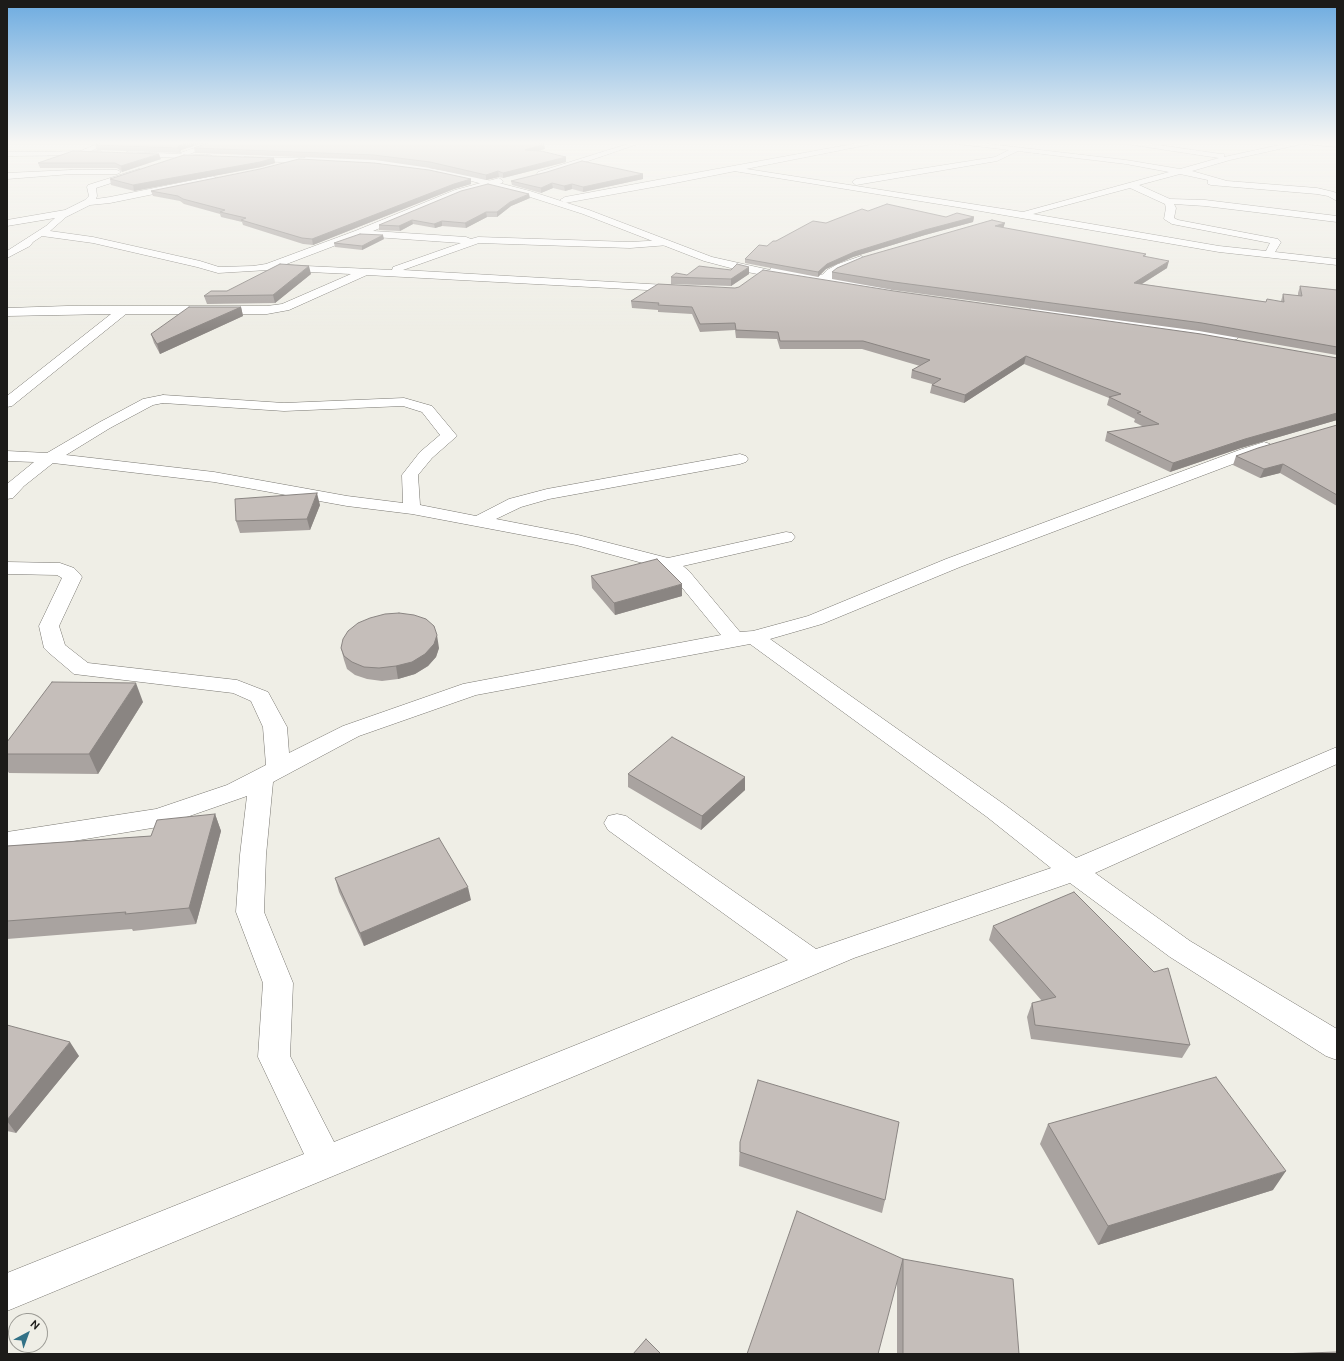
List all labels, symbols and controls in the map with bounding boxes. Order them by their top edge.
north arrow [8,1313,48,1353]
text: N [28,1317,42,1332]

